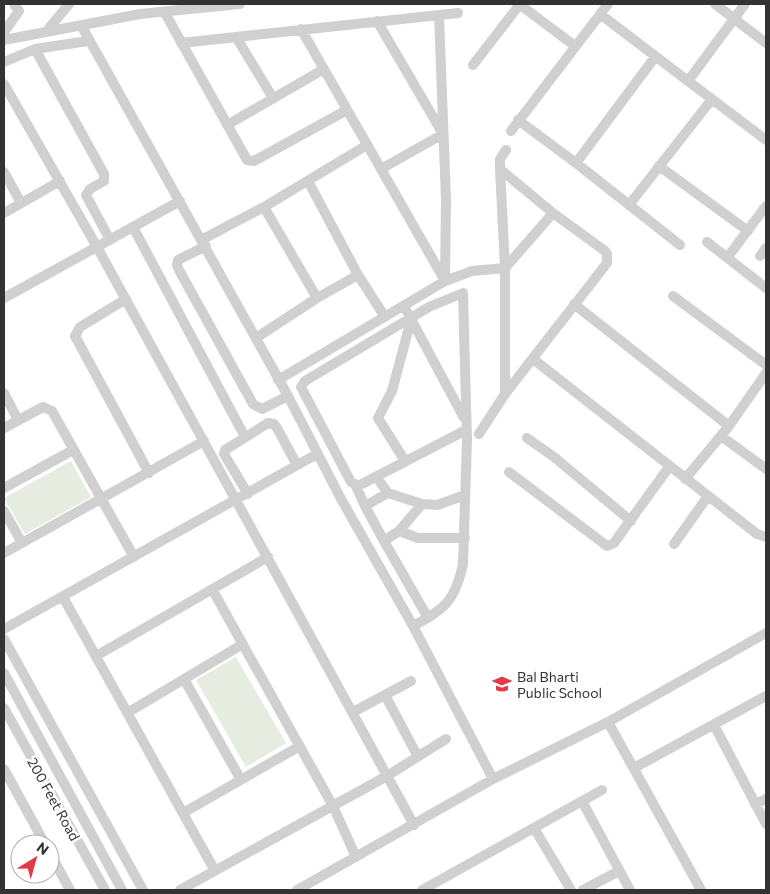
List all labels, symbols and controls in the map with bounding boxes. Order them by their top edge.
place label: Bal Bharti Public School [517,668,602,701]
school or university icon: Bal Bharti Public School [491,673,513,695]
street label: 200 Feet Road [24,755,84,843]
north arrow [10,834,60,884]
text: N [34,838,52,858]

